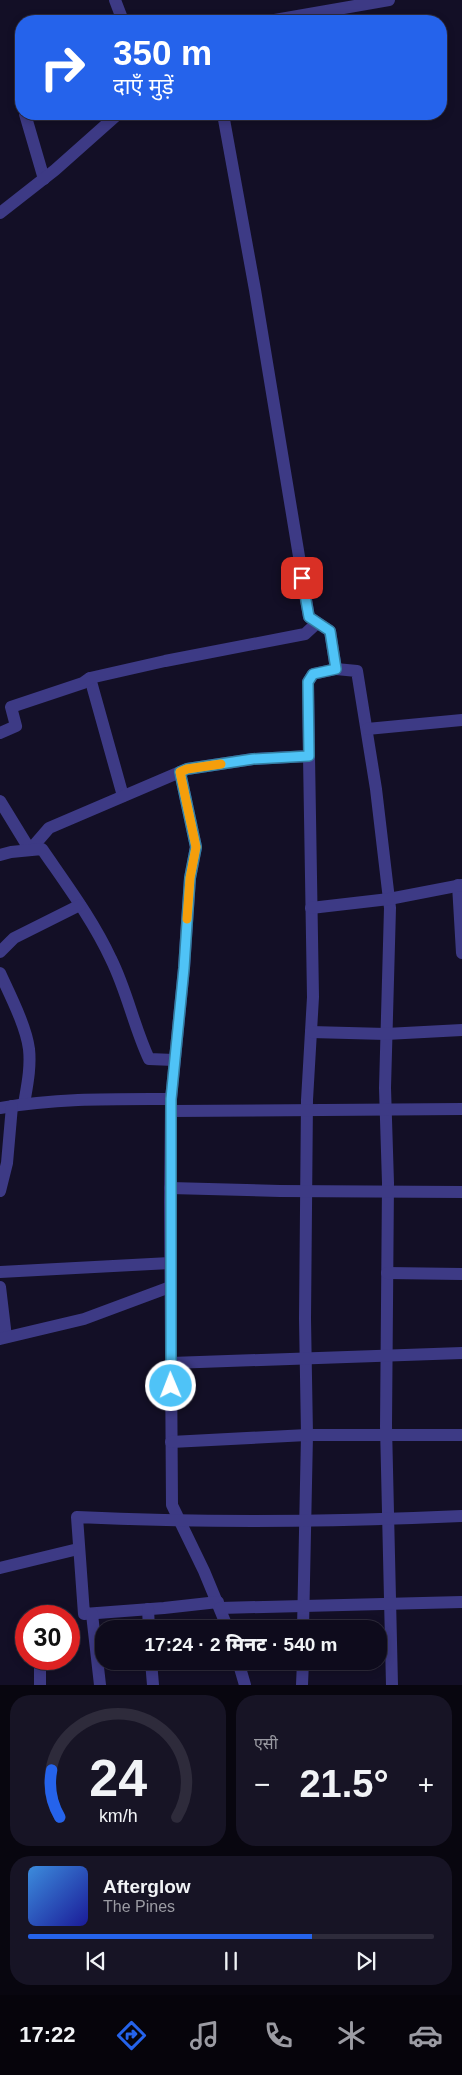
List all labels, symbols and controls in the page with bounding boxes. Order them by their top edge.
text: 350 m [113,33,212,72]
icon: right [30,35,95,100]
text: दाएँ मुड़ें [113,74,174,99]
pin [281,557,323,599]
icon: arrive [288,564,316,592]
position arrow [144,1359,196,1411]
speed limit sign: 30 [15,1605,80,1670]
text: 17:24 · 2 मिनट · 540 m [145,1634,338,1655]
text: एसी [254,1735,278,1752]
text: 24 [89,1749,147,1807]
text: 21.5° [299,1763,389,1805]
text: − [254,1769,270,1800]
text: + [418,1769,434,1800]
text: km/h [99,1806,137,1826]
text: Afterglow [103,1876,191,1897]
text: The Pines [103,1898,175,1915]
icon: previous [82,1947,110,1975]
icon: pause [217,1947,245,1975]
icon: next [352,1947,380,1975]
icon: directions [114,2018,149,2053]
icon: music [187,2018,222,2053]
icon: phone [261,2018,296,2053]
icon: climate [334,2018,369,2053]
icon: car [408,2018,443,2053]
text: 17:22 [19,2022,76,2047]

